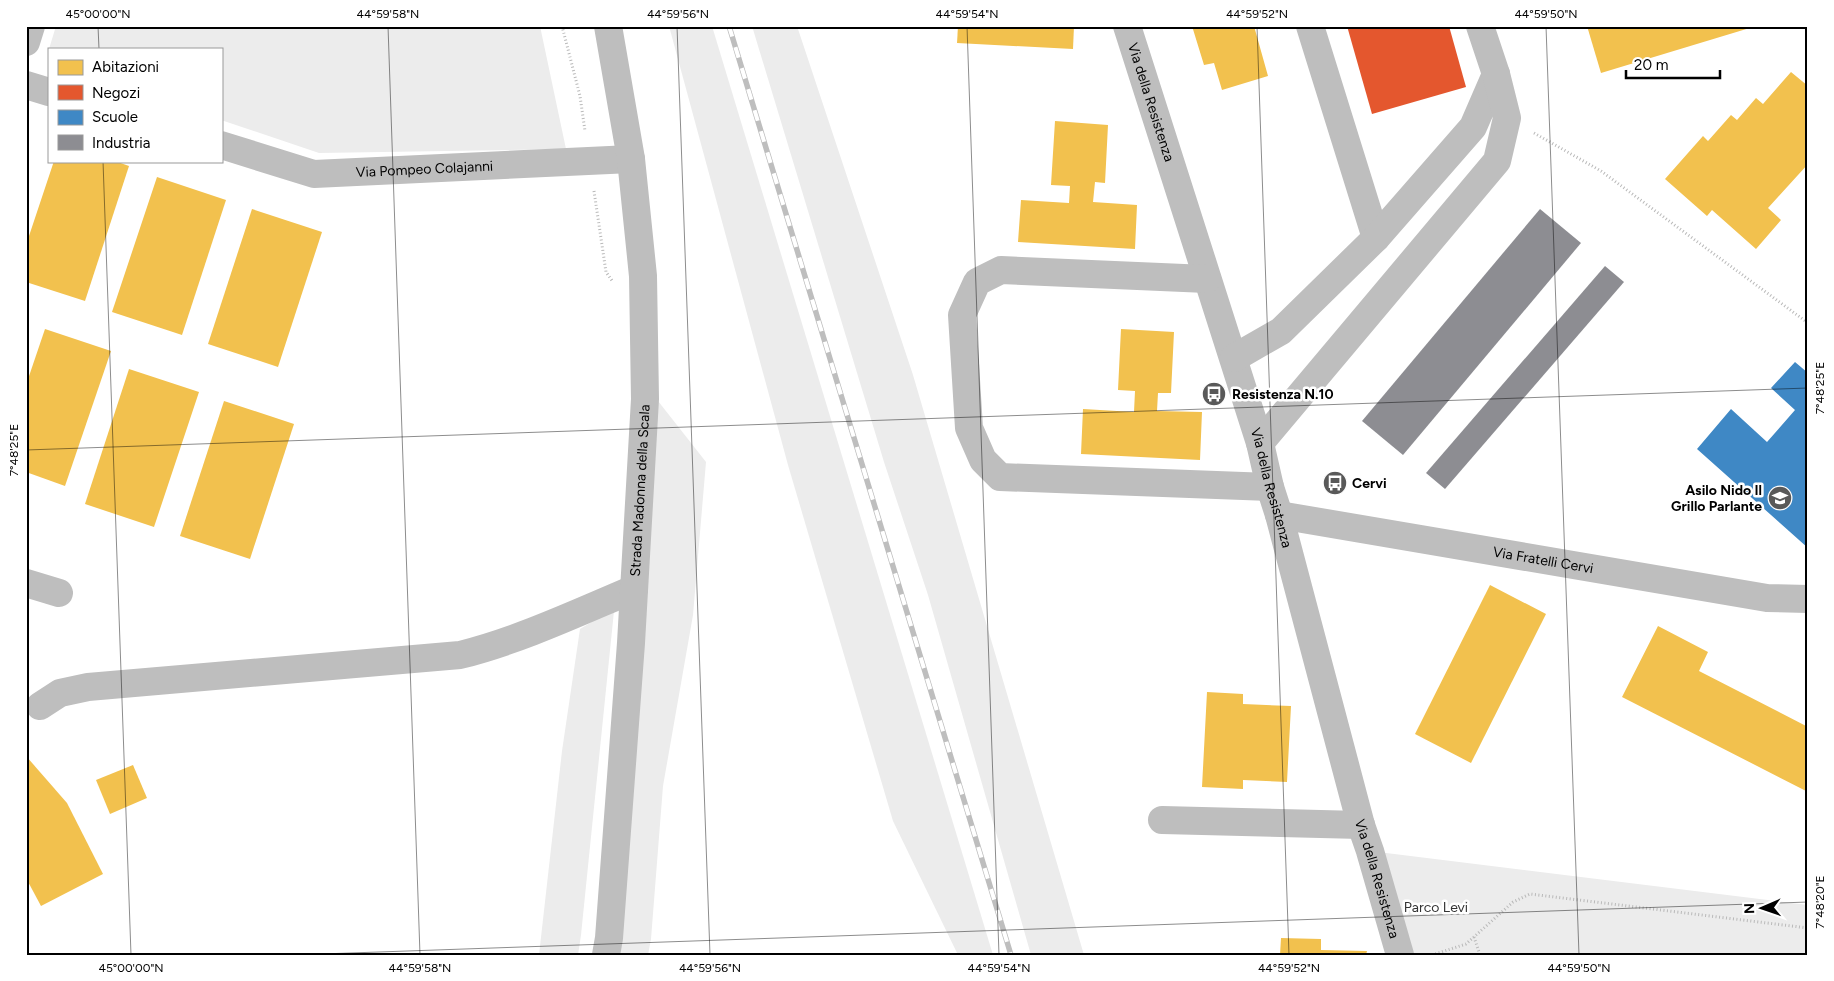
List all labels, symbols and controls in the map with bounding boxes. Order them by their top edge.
text: 45°00'00"N [65,7,131,21]
text: 44°59'58"N [357,7,419,21]
text: 44°59'56"N [647,7,709,21]
text: 44°59'54"N [936,7,998,21]
text: 44°59'52"N [1226,7,1288,21]
text: 44°59'50"N [1514,7,1578,21]
street label: Via della Resistenza [1124,41,1178,164]
legend [48,48,222,162]
scale bar [1626,48,1720,80]
text: 20 m [1634,56,1668,74]
text: Abitazioni [92,58,159,76]
text: Negozi [92,84,140,102]
text: Scuole [92,108,138,126]
text: Industria [92,134,150,152]
street label: Via Pompeo Colajanni [355,157,493,181]
text: 7°48'25"E [1813,362,1827,414]
bus stop icon: Resistenza N.10 [1201,381,1227,407]
place label: Resistenza N.10 [1232,386,1333,403]
street label: Strada Madonna della Scala [626,404,653,577]
text: 7°48'25"E [7,424,21,476]
street label: Via della Resistenza [1247,426,1296,550]
bus stop icon: Cervi [1322,470,1348,496]
place label: Cervi [1352,475,1387,492]
place label: Asilo Nido Il Grillo Parlante [1671,482,1762,515]
school or university icon: Asilo Nido Il Grillo Parlante [1767,485,1793,511]
street label: Via Fratelli Cervi [1492,543,1595,577]
street label: Via della Resistenza [1351,817,1403,940]
text: 7°48'20"E [1813,875,1827,929]
north arrow [1736,884,1786,934]
park label: Parco Levi [1404,899,1468,916]
text: N [1741,903,1758,914]
text: 45°00'00"N [98,961,164,975]
text: 44°59'58"N [389,961,451,975]
text: 44°59'56"N [679,961,741,975]
text: 44°59'54"N [968,961,1030,975]
text: 44°59'52"N [1258,961,1320,975]
text: 44°59'50"N [1547,961,1611,975]

